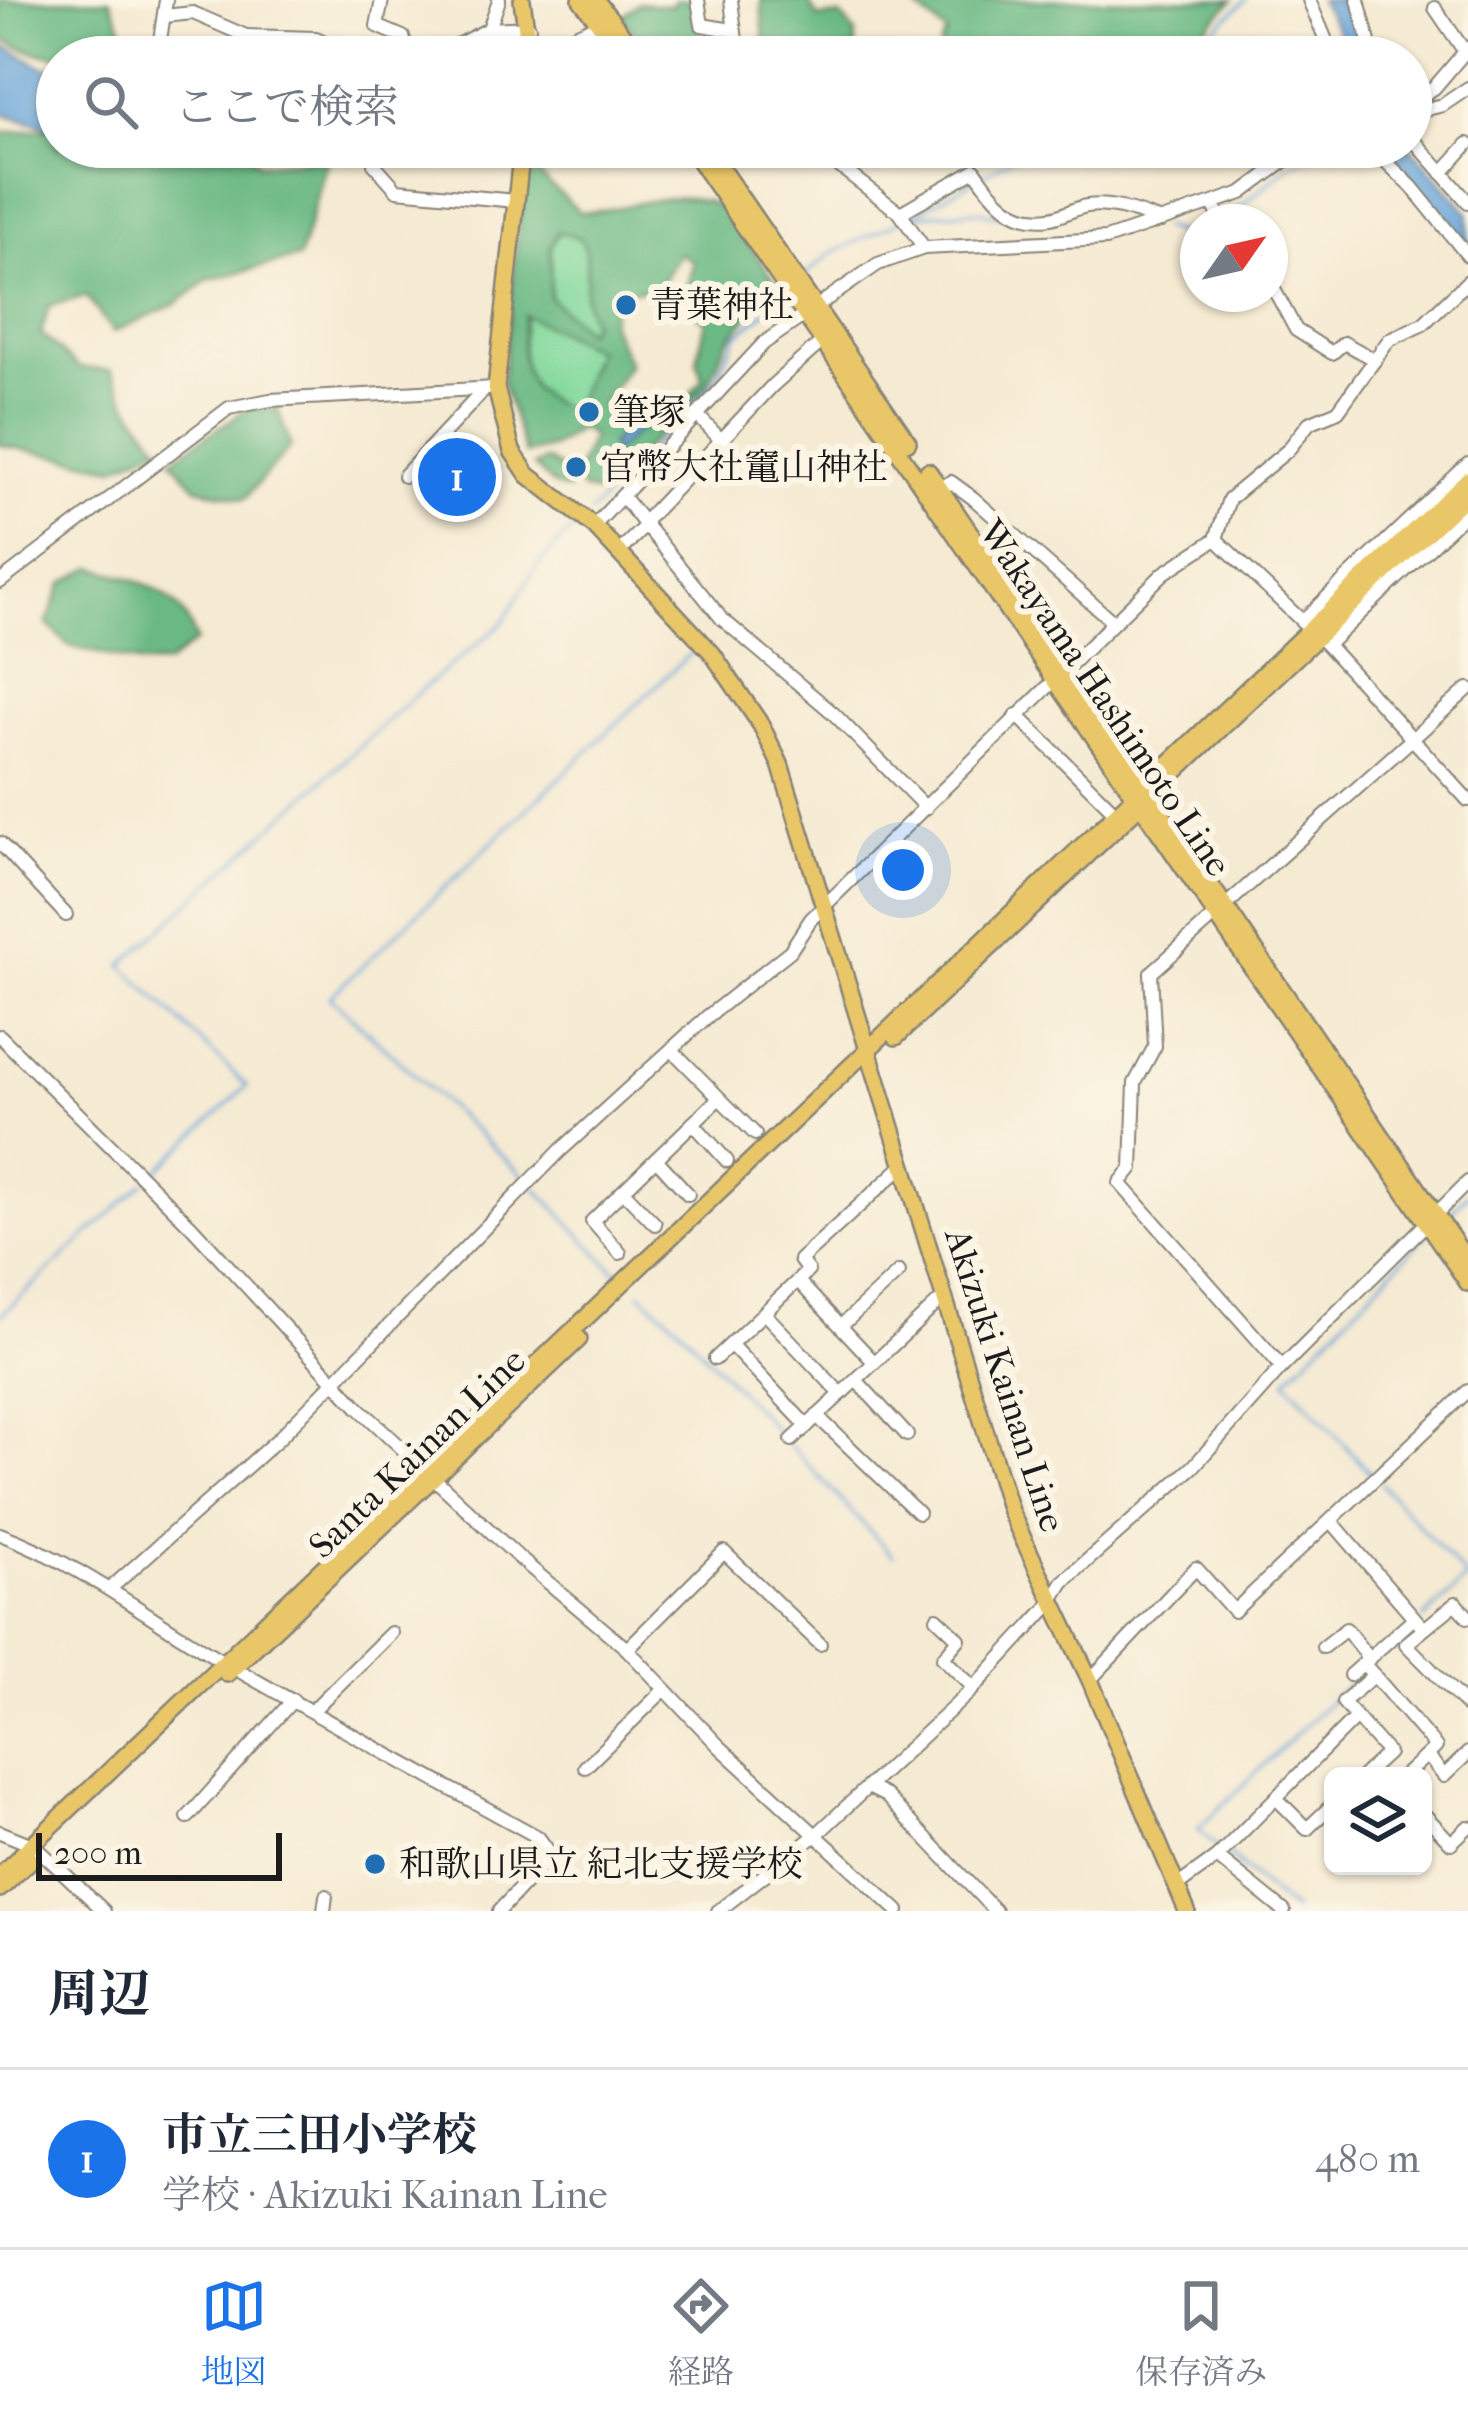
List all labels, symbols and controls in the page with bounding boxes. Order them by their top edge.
search box [36,36,1432,168]
icon: search [78,69,144,135]
text: ここで検索 [174,81,399,134]
north arrow [1180,204,1288,312]
place label: 青葉神社 [650,284,794,326]
marker: 青葉神社 [613,292,639,318]
place label: 筆塚 [613,391,685,433]
marker: 筆塚 [576,399,602,425]
pin: 1 [418,432,496,522]
place label: 官幣大社竃山神社 [600,446,888,488]
marker: 官幣大社竃山神社 [563,454,589,480]
street label: Wakayama Hashimoto Line [970,511,1240,884]
your location [873,840,933,900]
street label: Akizuki Kainan Line [935,1221,1074,1537]
street label: Santa Kainan Line [300,1339,534,1567]
map controls [1324,1767,1432,1875]
button: layers [1324,1767,1432,1875]
scale bar [36,1827,282,1880]
text: 200 m [54,1834,142,1873]
place label: 和歌山県立 紀北支援学校 [399,1843,803,1885]
marker: 和歌山県立 紀北支援学校 [362,1851,388,1877]
text: 周辺 [48,1964,150,2024]
text: 市立三田小学校 [162,2109,477,2162]
text: 1 [80,2136,94,2182]
text: 480 m [1315,2136,1420,2182]
text: 学校 · Akizuki Kainan Line [162,2172,608,2218]
tab: 地図 [201,2273,267,2392]
tab: 経路 [668,2273,734,2392]
tab: 保存済み [1135,2273,1267,2392]

